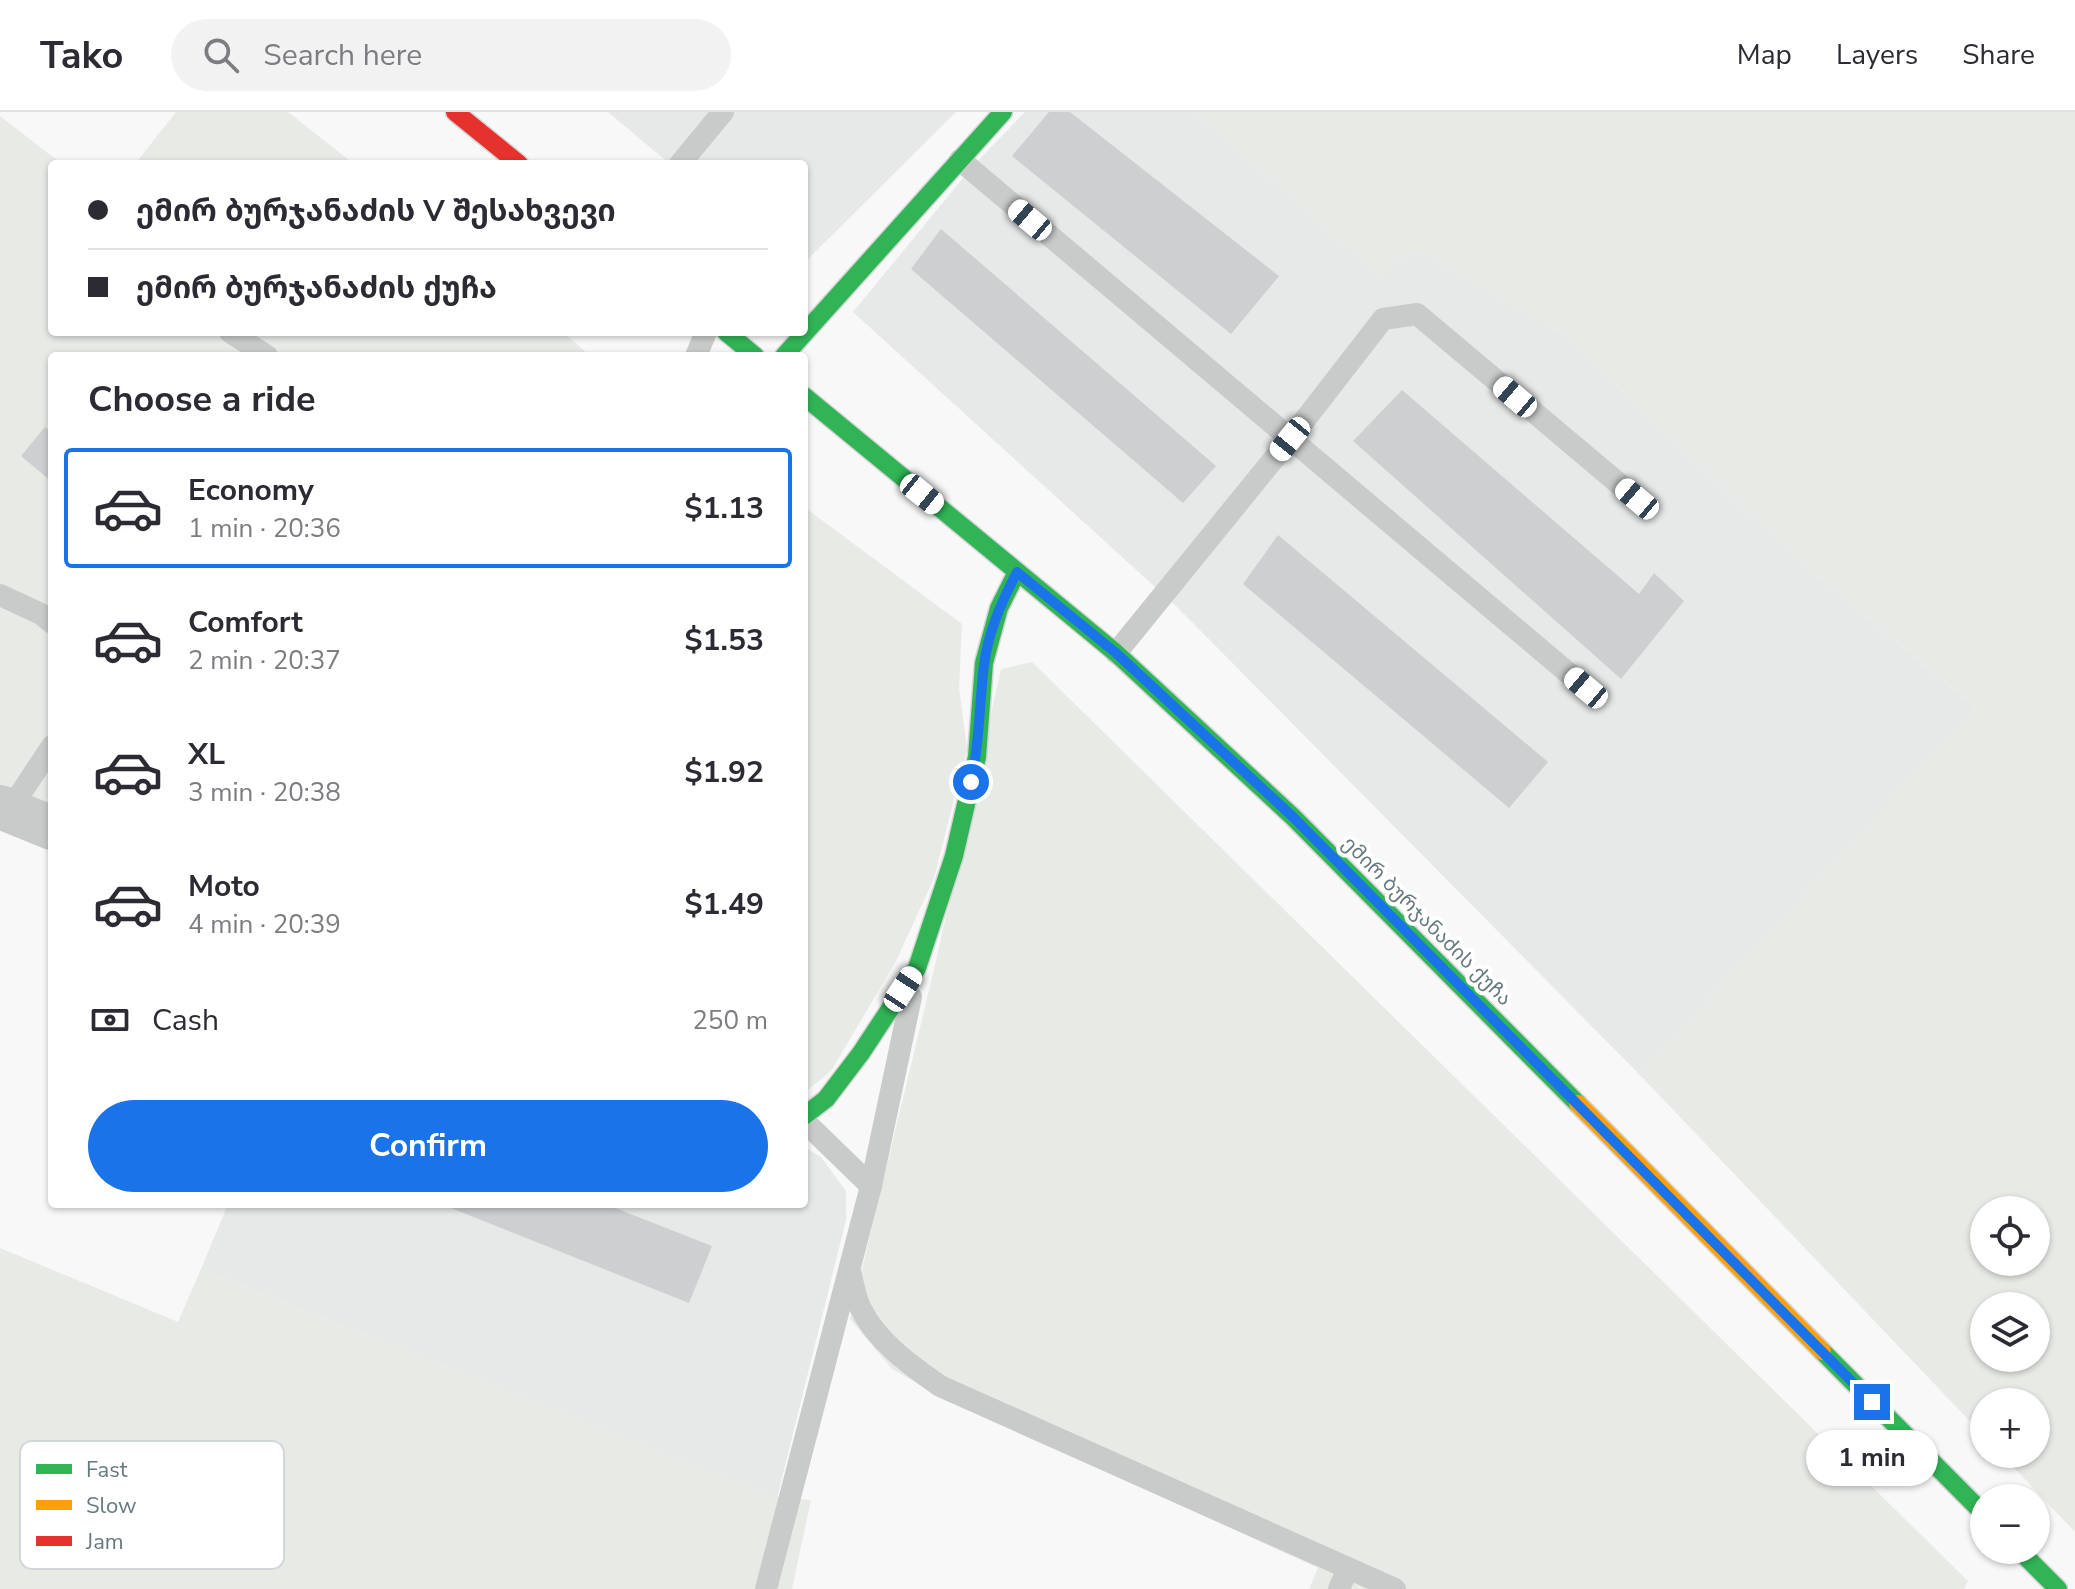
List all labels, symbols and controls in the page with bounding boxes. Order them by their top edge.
search box [171,19,731,91]
text: Tako [40,30,123,81]
icon: search [199,33,243,77]
text: Search here [263,35,422,76]
text: Map [1737,36,1792,74]
text: Layers [1836,36,1918,74]
text: Share [1962,36,2035,74]
text: ემირ ბურჯანაძის V შესახვევი [136,191,616,232]
car [1004,195,1056,245]
text: ემირ ბურჯანაძის ქუჩა [136,268,497,309]
car [1489,372,1541,422]
text: Choose a ride [88,375,316,424]
car [1266,413,1314,465]
text: Economy [188,470,314,511]
car [896,470,948,518]
icon: car [92,472,164,544]
car [1611,474,1663,524]
text: $1.13 [685,488,764,529]
text: 1 min · 20:36 [188,511,341,546]
text: Comfort [188,602,303,643]
icon: car [92,604,164,676]
text: $1.53 [685,620,764,661]
text: 2 min · 20:37 [188,643,341,678]
car [1560,663,1612,713]
text: XL [188,734,225,775]
icon: car [92,736,164,808]
text: $1.92 [685,752,764,793]
route start [953,764,989,800]
text: 3 min · 20:38 [188,775,341,810]
street label: ემირ ბურჯანაძის ქუჩა [1336,830,1518,1012]
text: Moto [188,866,260,907]
icon: car [92,868,164,940]
text: $1.49 [685,884,764,925]
text: 4 min · 20:39 [188,907,341,942]
car [880,962,926,1016]
icon: cash [88,998,132,1042]
text: Cash [152,1000,219,1041]
text: 250 m [692,1003,768,1038]
button: Confirm [88,1100,768,1192]
map controls [1970,1196,2050,1564]
button: locate [1970,1196,2050,1276]
button: layers [1970,1292,2050,1372]
route end [1854,1384,1890,1420]
button: + [1970,1388,2050,1468]
callout: 1 min [1806,1430,1938,1486]
text: 1 min [1838,1440,1906,1475]
legend [20,1441,284,1569]
text: Fast [86,1455,128,1485]
button: − [1970,1484,2050,1564]
text: Slow [86,1491,137,1521]
text: Jam [85,1527,124,1557]

